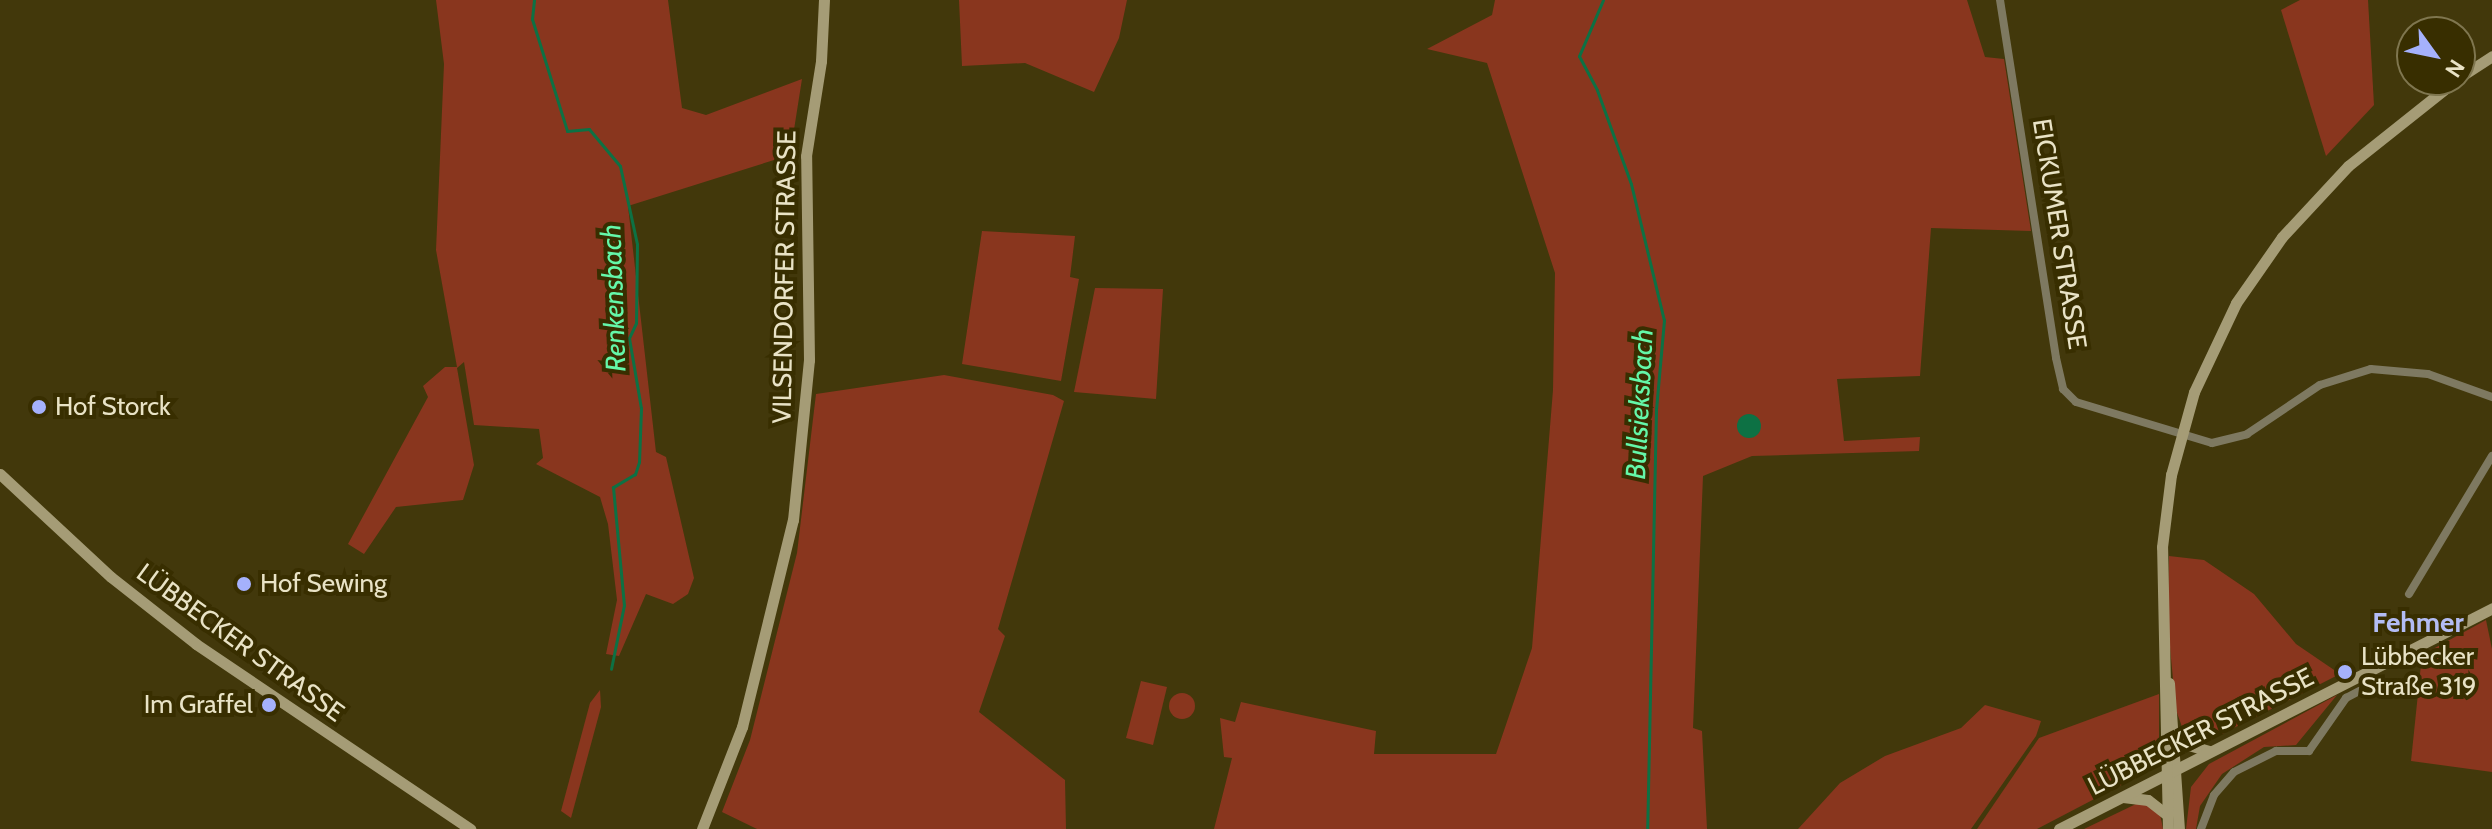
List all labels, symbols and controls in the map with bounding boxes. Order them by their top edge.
north arrow [2396,16,2476,96]
text: N [2439,54,2470,82]
street label: EICKUMER STRASSE [2025,117,2093,351]
street label: VILSENDORFER STRASSE [767,130,803,424]
water label: Renkensbach [594,224,632,372]
water label: Bullsieksbach [1618,328,1660,480]
place label: Hof Storck [55,391,171,423]
marker: Hof Storck [30,398,48,416]
street label: LÜBBECKER STRASSE [130,557,350,729]
place label: Hof Sewing [260,568,387,600]
marker: Hof Sewing [235,575,253,593]
district label: Fehmer [2372,605,2464,639]
place label: Lübbecker Straße 319 [2361,641,2476,702]
street label: LÜBBECKER STRASSE [2083,662,2319,802]
marker: Lübbecker Straße 319 [2336,663,2354,681]
place label: Im Graffel [144,689,253,721]
marker: Im Graffel [260,696,278,714]

